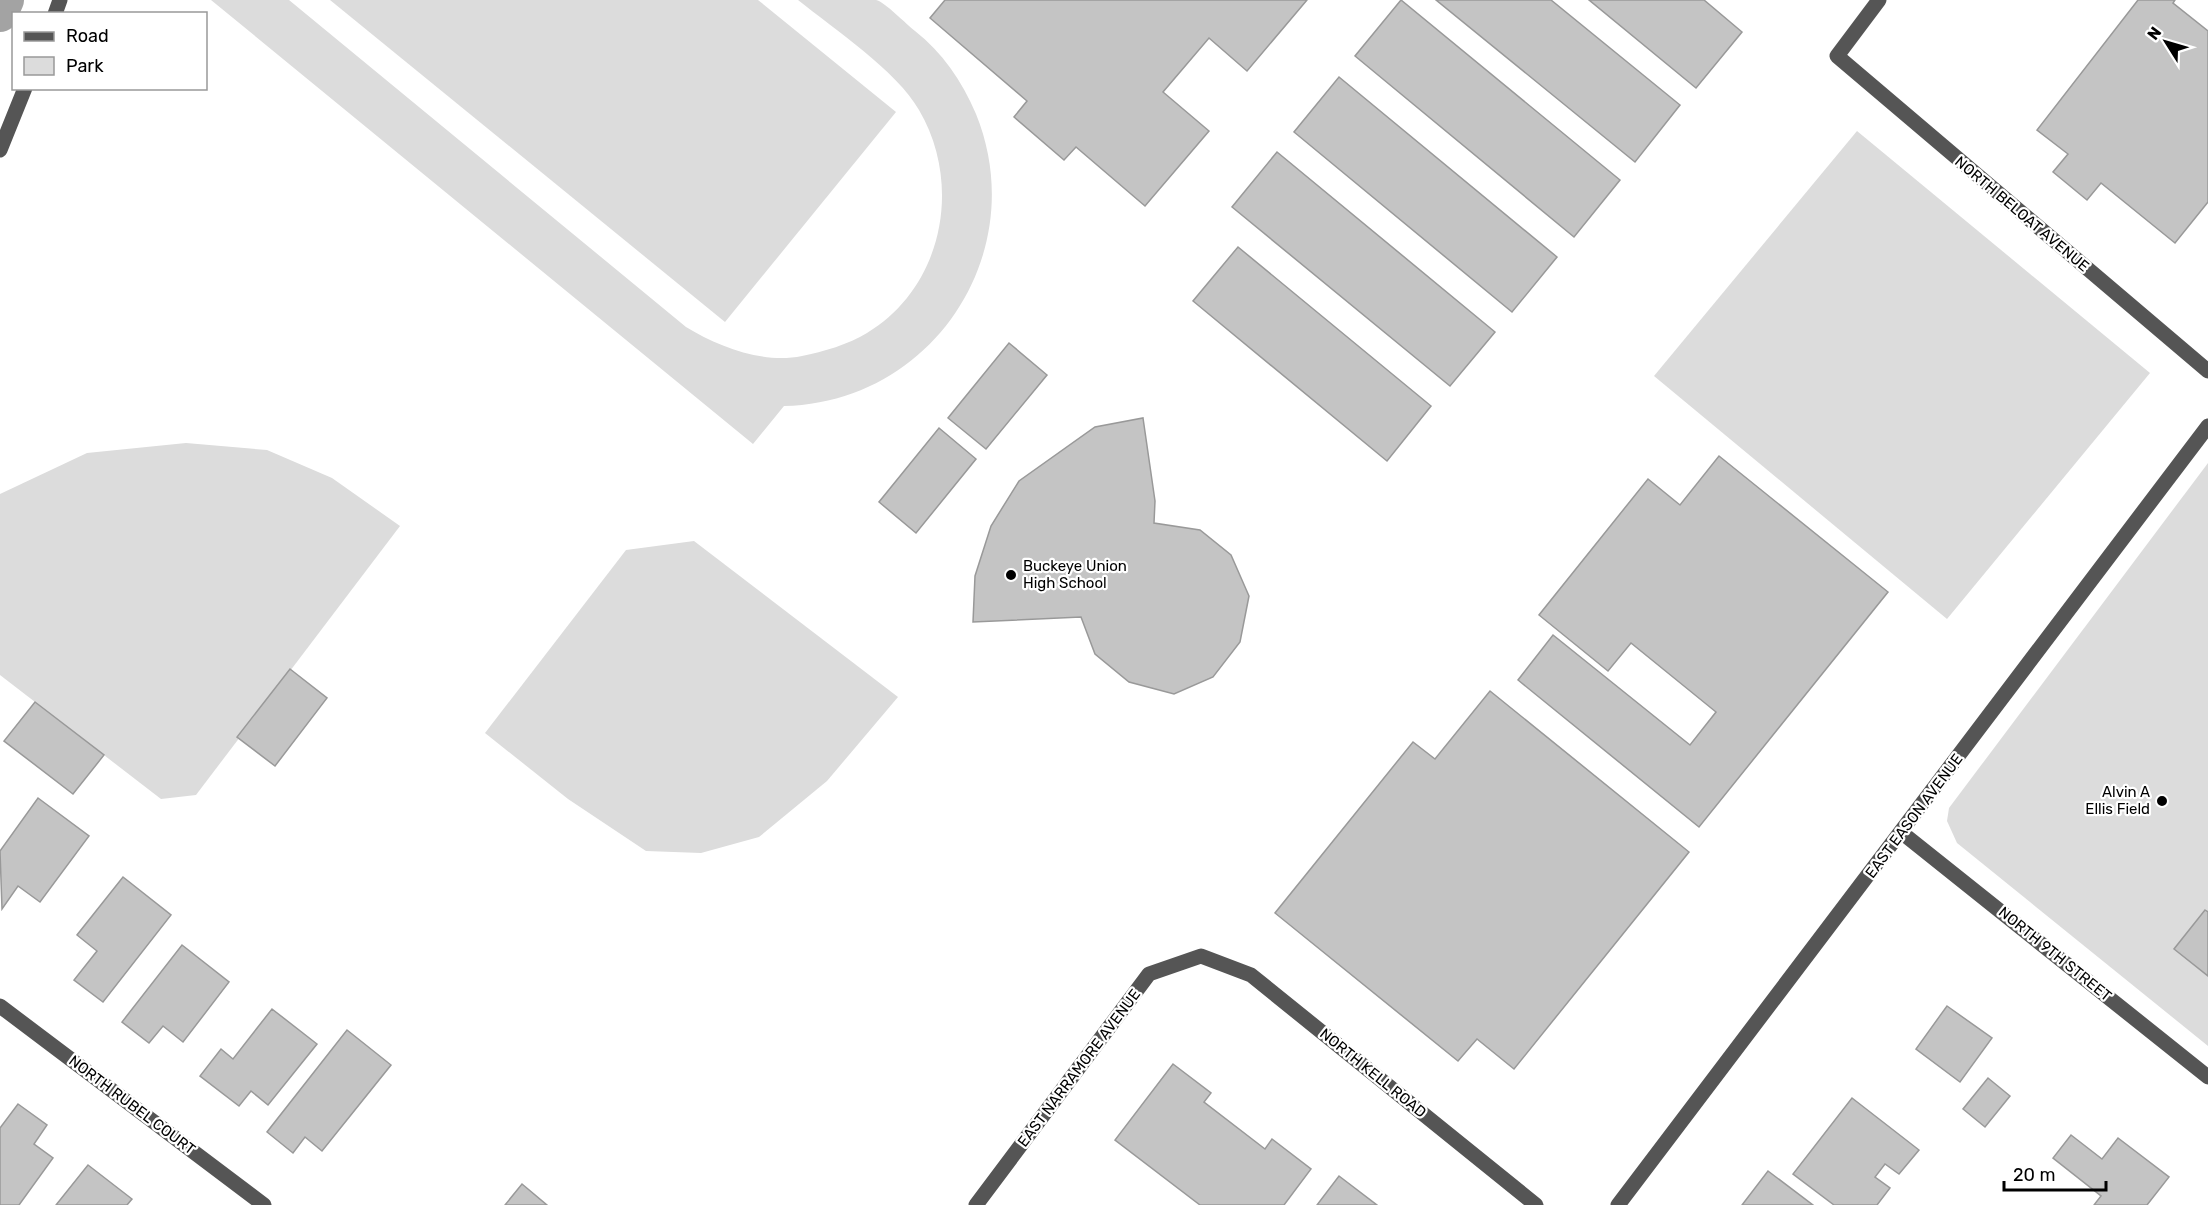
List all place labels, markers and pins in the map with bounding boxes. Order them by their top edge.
place label: Buckeye Union High School [1023,557,1127,592]
marker: Buckeye Union High School [1004,568,1018,582]
place label: Alvin A Ellis Field [2085,783,2150,818]
marker: Alvin A Ellis Field [2155,794,2169,808]

